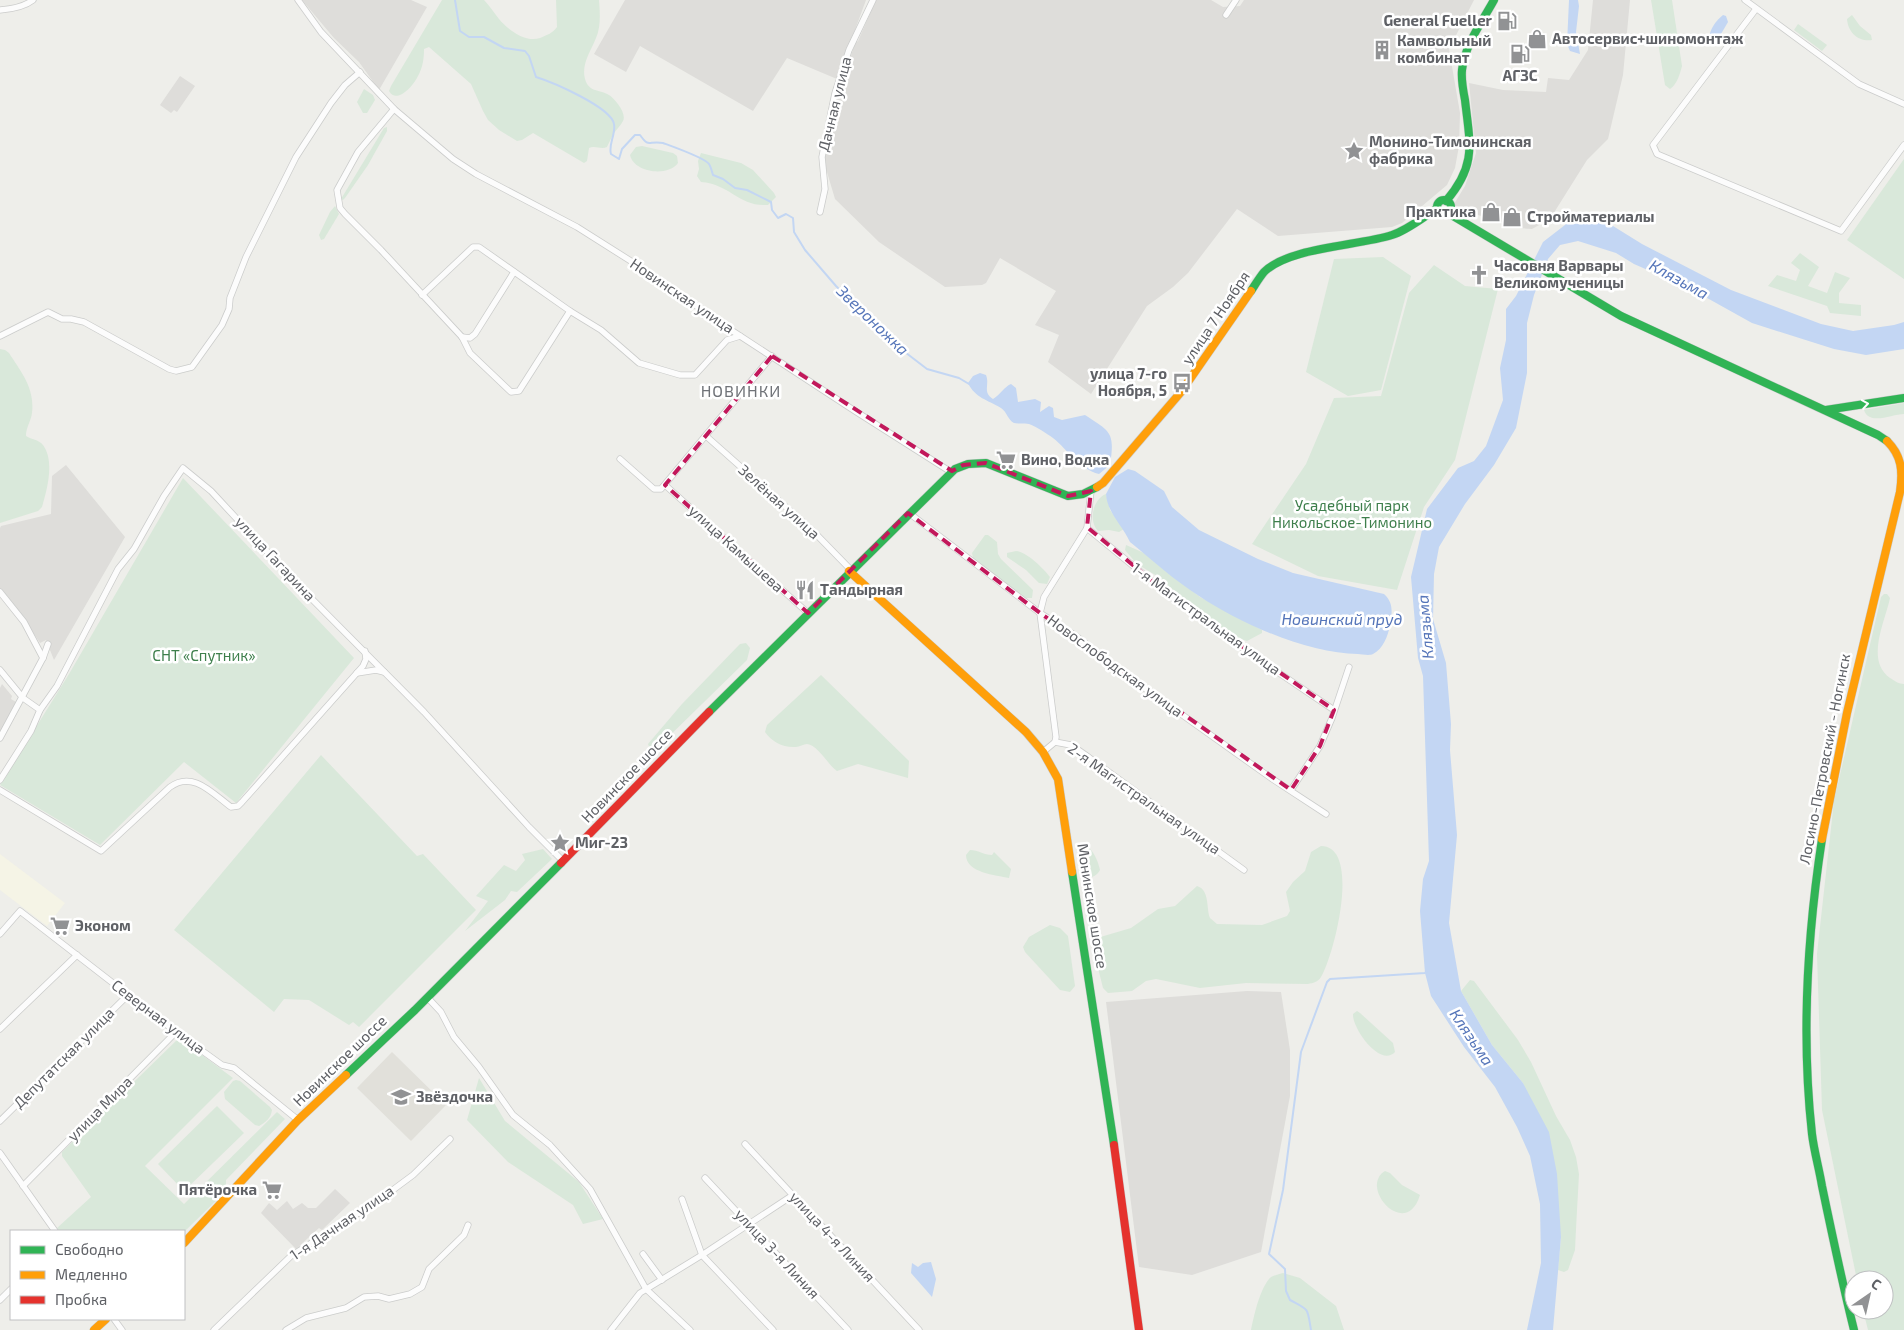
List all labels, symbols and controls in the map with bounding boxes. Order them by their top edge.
fuel station icon: General Fueller [1496,10,1518,32]
place label: General Fueller [1383,11,1493,29]
shop icon: Автосервис+шиномонтаж [1526,28,1548,50]
place label: Автосервис+шиномонтаж [1552,29,1744,47]
place label: Камвольный комбинат [1397,31,1491,66]
building icon: Камвольный комбинат [1371,39,1393,61]
fuel station icon: АГЗС [1509,43,1531,65]
street label: Дачная улица [814,54,855,153]
place label: АГЗС [1502,66,1538,84]
place label: Монино-Тимонинская фабрика [1369,132,1532,167]
place icon: Монино-Тимонинская фабрика [1343,140,1365,162]
shop icon: Практика [1480,201,1502,223]
place label: Практика [1406,202,1476,220]
shop icon: Стройматериалы [1501,206,1523,228]
place label: Стройматериалы [1527,207,1655,225]
street label: Новинская улица [627,254,738,337]
water label: Клязьма [1646,255,1712,302]
place label: Часовня Варвары Великомученицы [1494,256,1624,291]
church icon: Часовня Варвары Великомученицы [1468,264,1490,286]
street label: улица 7 Ноября [1177,267,1254,368]
water label: Звероножка [833,280,913,359]
place label: улица 7-го Ноября, 5 [1090,364,1167,399]
bus stop icon: улица 7-го Ноября, 5 [1171,372,1193,394]
district label: НОВИНКИ [701,381,781,400]
one-way arrow [1862,399,1870,410]
supermarket icon: Вино, Водка [995,449,1017,471]
place label: Вино, Водка [1021,450,1109,468]
street label: Зелёная улица [735,460,824,543]
park label: Усадебный парк Никольское-Тимонино [1272,496,1432,531]
street label: улица Камышева [685,501,788,596]
street label: улица Гагарина [231,512,320,605]
street label: 1-я Магистральная улица [1128,558,1285,679]
restaurant icon: Тандырная [794,579,816,601]
place label: Тандырная [820,580,903,598]
water label: Клязьма [1412,594,1437,660]
water label: Новинский пруд [1281,609,1403,628]
street label: Новослободская улица [1044,610,1187,721]
park label: СНТ «Спутник» [152,646,256,665]
street label: Лосино-Петровский - Ногинск [1795,652,1853,866]
street label: Новинское шоссе [577,725,676,826]
street label: 2-я Магистральная улица [1064,739,1224,859]
place icon: Миг-23 [549,832,571,854]
place label: Миг-23 [575,833,628,851]
street label: Монинское шоссе [1074,842,1112,970]
supermarket icon: Эконом [49,915,71,937]
place label: Эконом [75,916,131,934]
street label: Северная улица [108,975,209,1058]
street label: Депутатская улица [9,1003,118,1112]
water label: Клязьма [1447,1005,1498,1069]
street label: Новинское шоссе [289,1011,390,1110]
street label: улица Мира [63,1072,136,1145]
school or university icon: Звёздочка [390,1086,412,1108]
place label: Звёздочка [416,1087,493,1105]
supermarket icon: Пятёрочка [261,1179,283,1201]
place label: Пятёрочка [178,1180,257,1198]
street label: 1-я Дачная улица [286,1181,397,1264]
street label: улица 4-я Линия [786,1187,879,1286]
street label: улица 3-я Линия [731,1205,824,1303]
legend [10,1230,185,1320]
text: Свободно [55,1240,124,1258]
text: Медленно [55,1265,128,1283]
north arrow [1844,1270,1894,1320]
text: С [1868,1274,1885,1293]
text: Пробка [55,1290,107,1308]

